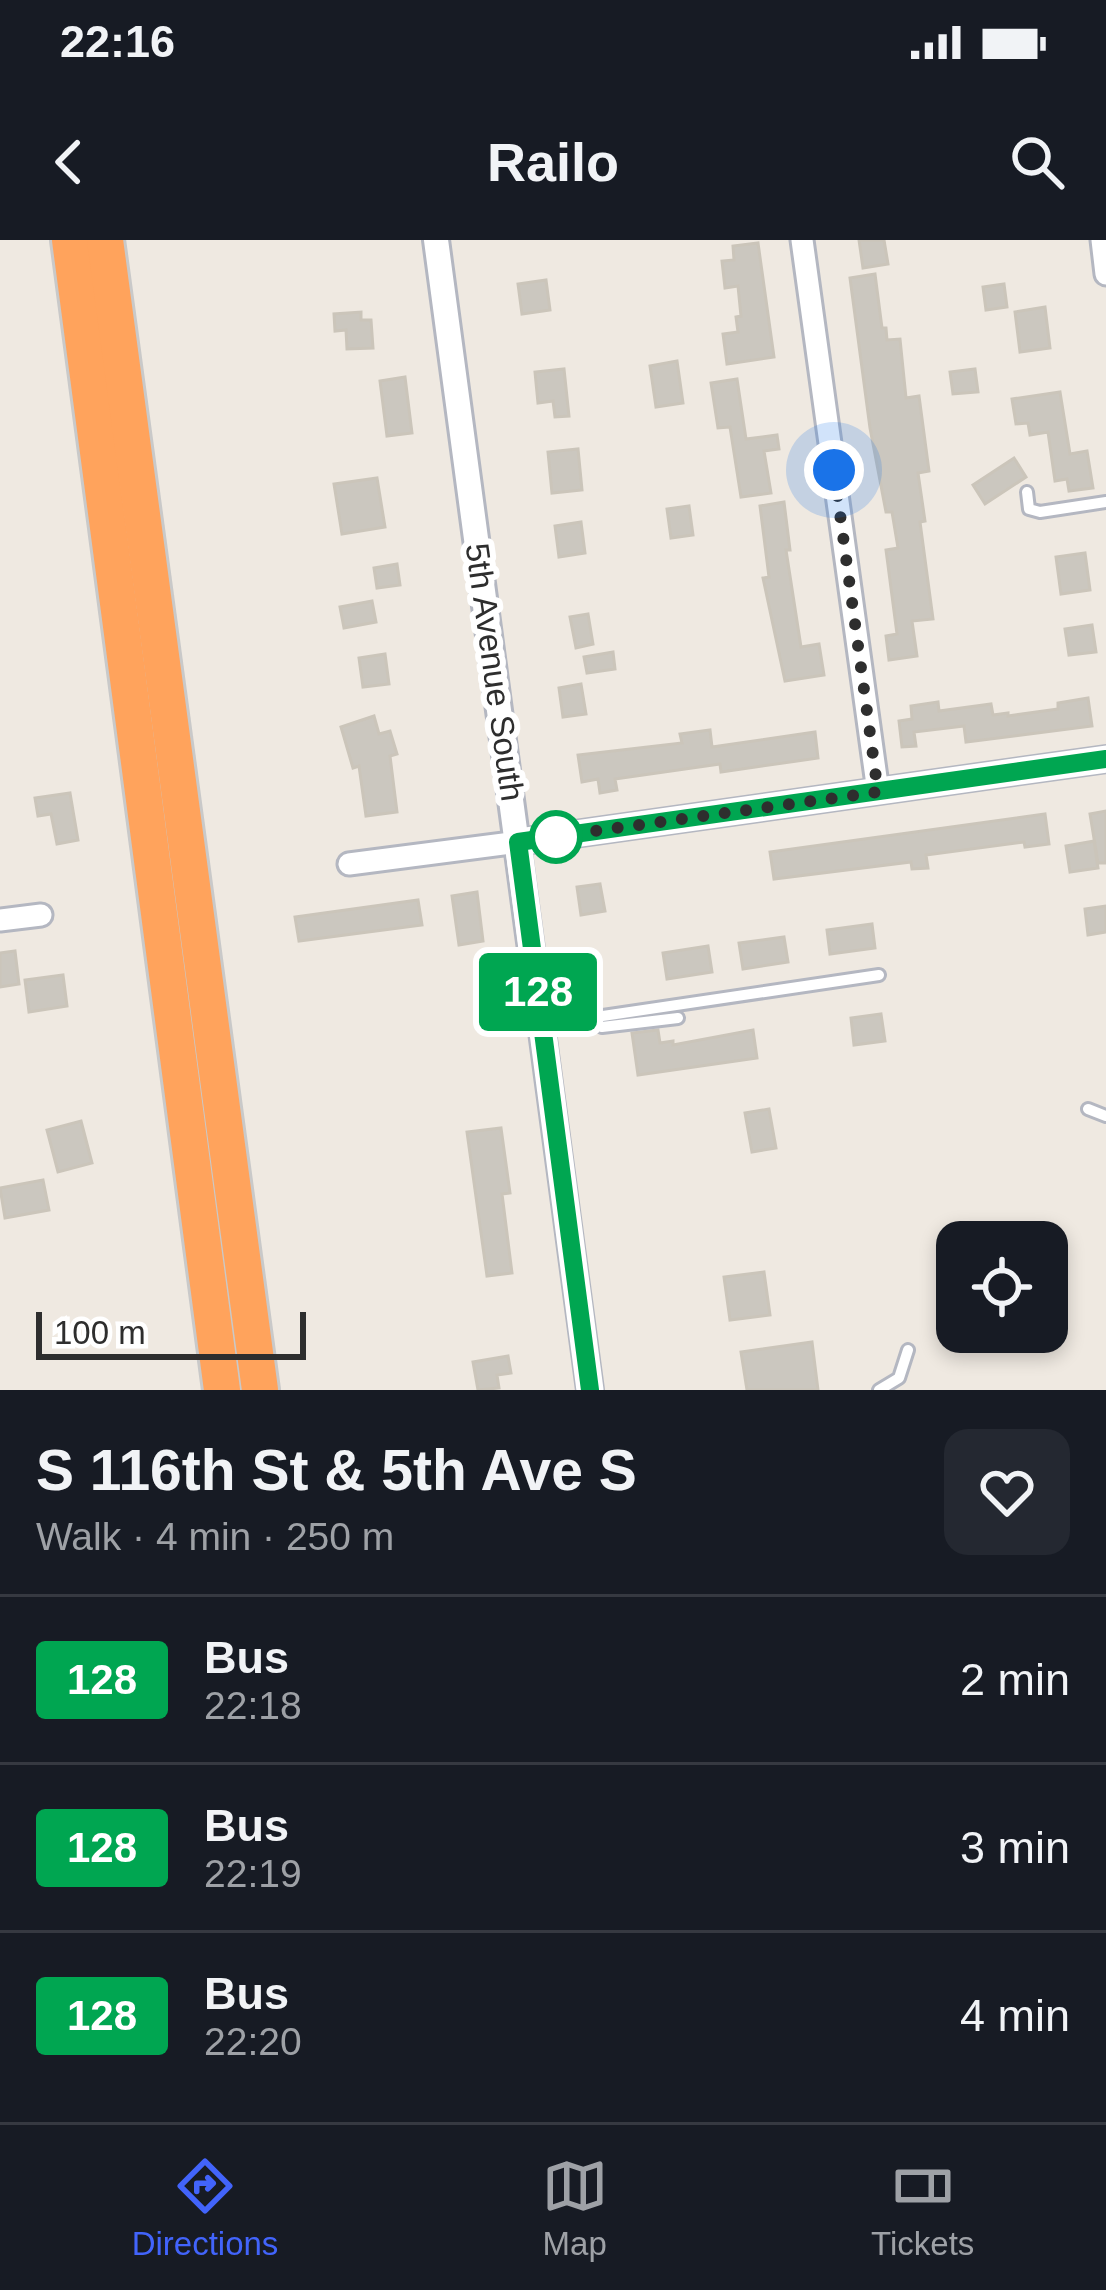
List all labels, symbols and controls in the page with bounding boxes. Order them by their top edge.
text: 22:16 [60,16,175,67]
icon: back [36,129,102,195]
icon: search [1004,129,1070,195]
text: Railo [487,132,619,192]
your location [804,440,864,500]
street label: 5th Avenue South [459,541,531,803]
unlabelled marker [531,812,581,862]
line badge: 128 [469,953,607,1031]
text: 128 [503,968,573,1015]
map controls [936,1221,1068,1353]
button: locate [936,1221,1068,1353]
scale bar [36,1306,306,1359]
text: 100 m [54,1314,146,1351]
button: heart [944,1429,1070,1555]
text: S 116th St & 5th Ave S [36,1438,637,1502]
text: Walk · 4 min · 250 m [36,1515,394,1558]
text: Bus [204,1632,289,1683]
text: 2 min [960,1654,1070,1705]
text: 128 [67,1656,137,1703]
text: 22:18 [204,1684,302,1727]
text: Bus [204,1800,289,1851]
text: 3 min [960,1822,1070,1873]
text: 128 [67,1824,137,1871]
text: 22:19 [204,1852,302,1895]
text: Bus [204,1968,289,2019]
text: 4 min [960,1990,1070,2041]
text: 128 [67,1992,137,2039]
text: 22:20 [204,2020,302,2063]
tab: Directions [132,2153,278,2263]
tab: Map [542,2153,608,2263]
tab: Tickets [871,2153,974,2263]

